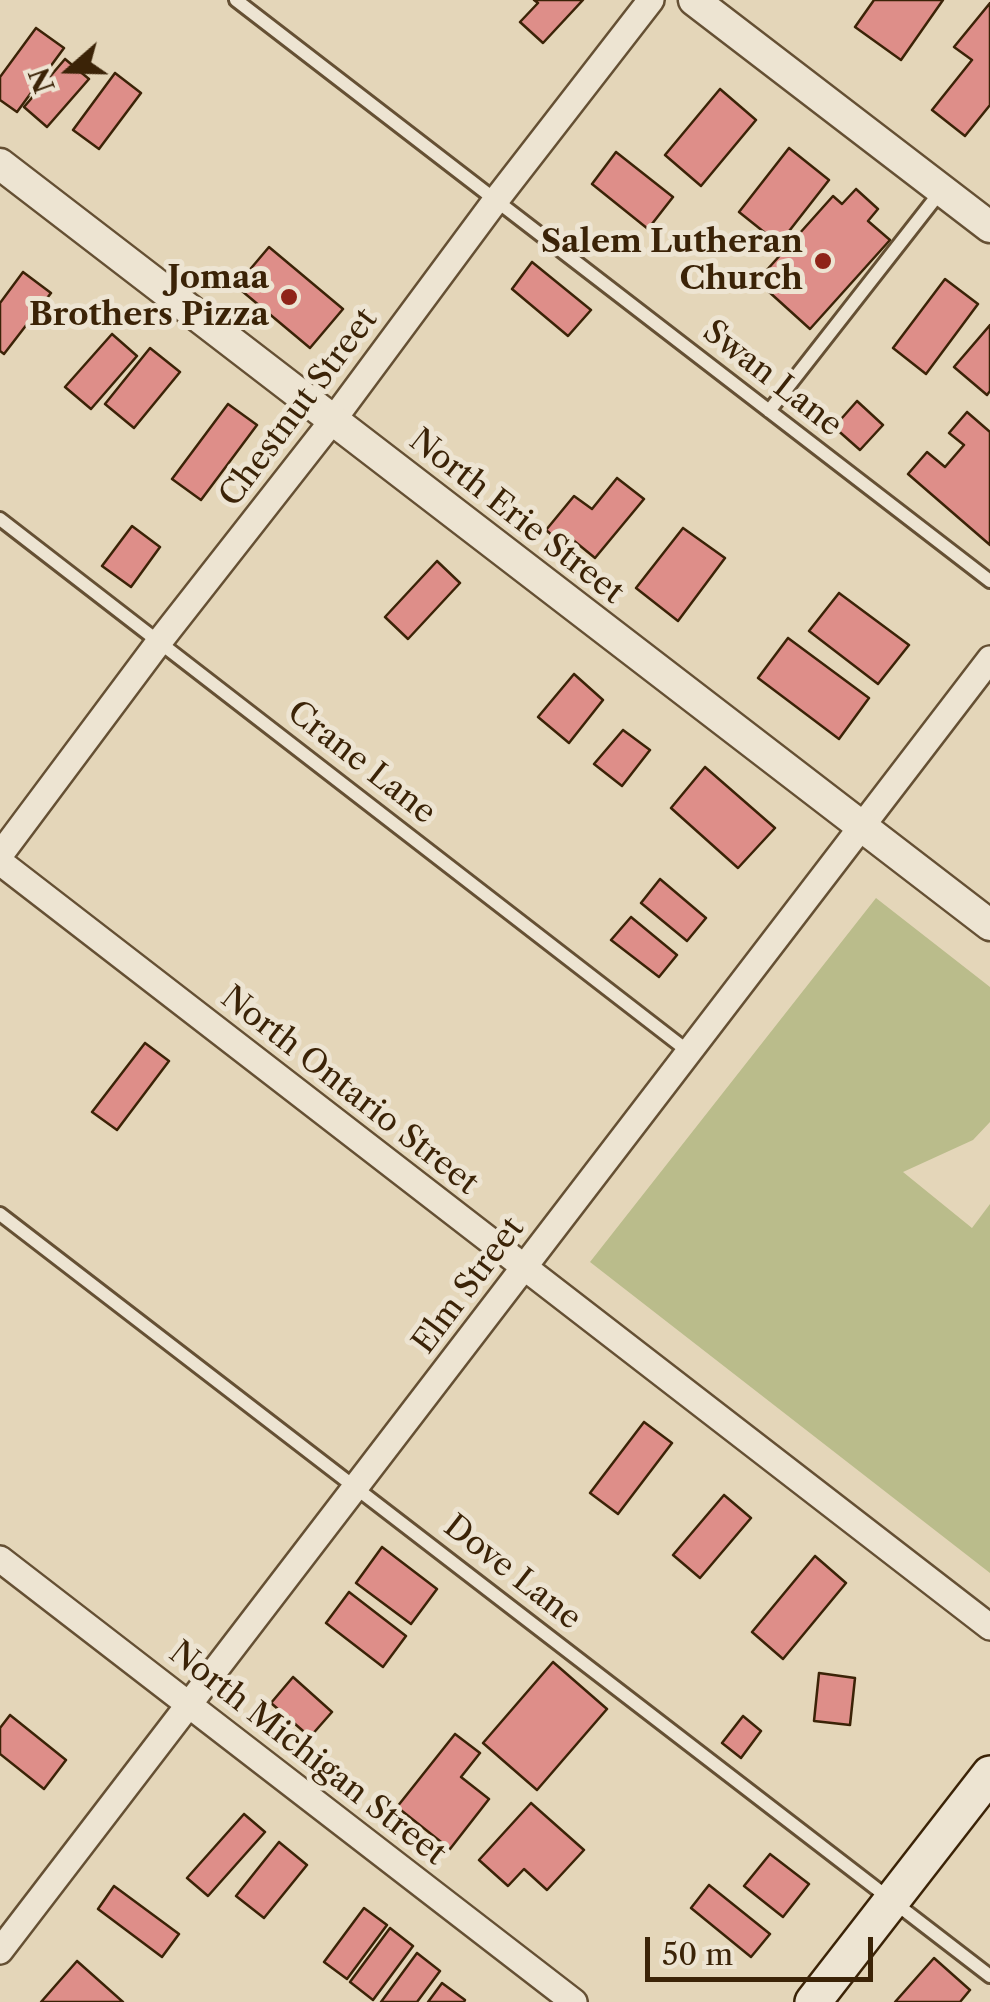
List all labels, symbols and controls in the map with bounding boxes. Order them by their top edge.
north arrow [20,20,120,120]
text: N [22,63,62,98]
place label: Salem Lutheran Church [541,224,803,299]
marker: Salem Lutheran Church [812,250,834,272]
place label: Jomaa Brothers Pizza [29,260,269,335]
marker: Jomaa Brothers Pizza [278,286,300,308]
street label: Chestnut Street [212,301,386,515]
street label: Swan Lane [695,313,849,445]
street label: North Erie Street [401,422,631,612]
street label: Crane Lane [279,693,443,833]
street label: North Ontario Street [213,979,485,1203]
street label: Elm Street [405,1210,533,1362]
street label: Dove Lane [436,1508,588,1638]
street label: North Michigan Street [161,1634,453,1874]
scale bar [650,1917,878,1979]
text: 50 m [662,1936,733,1973]

